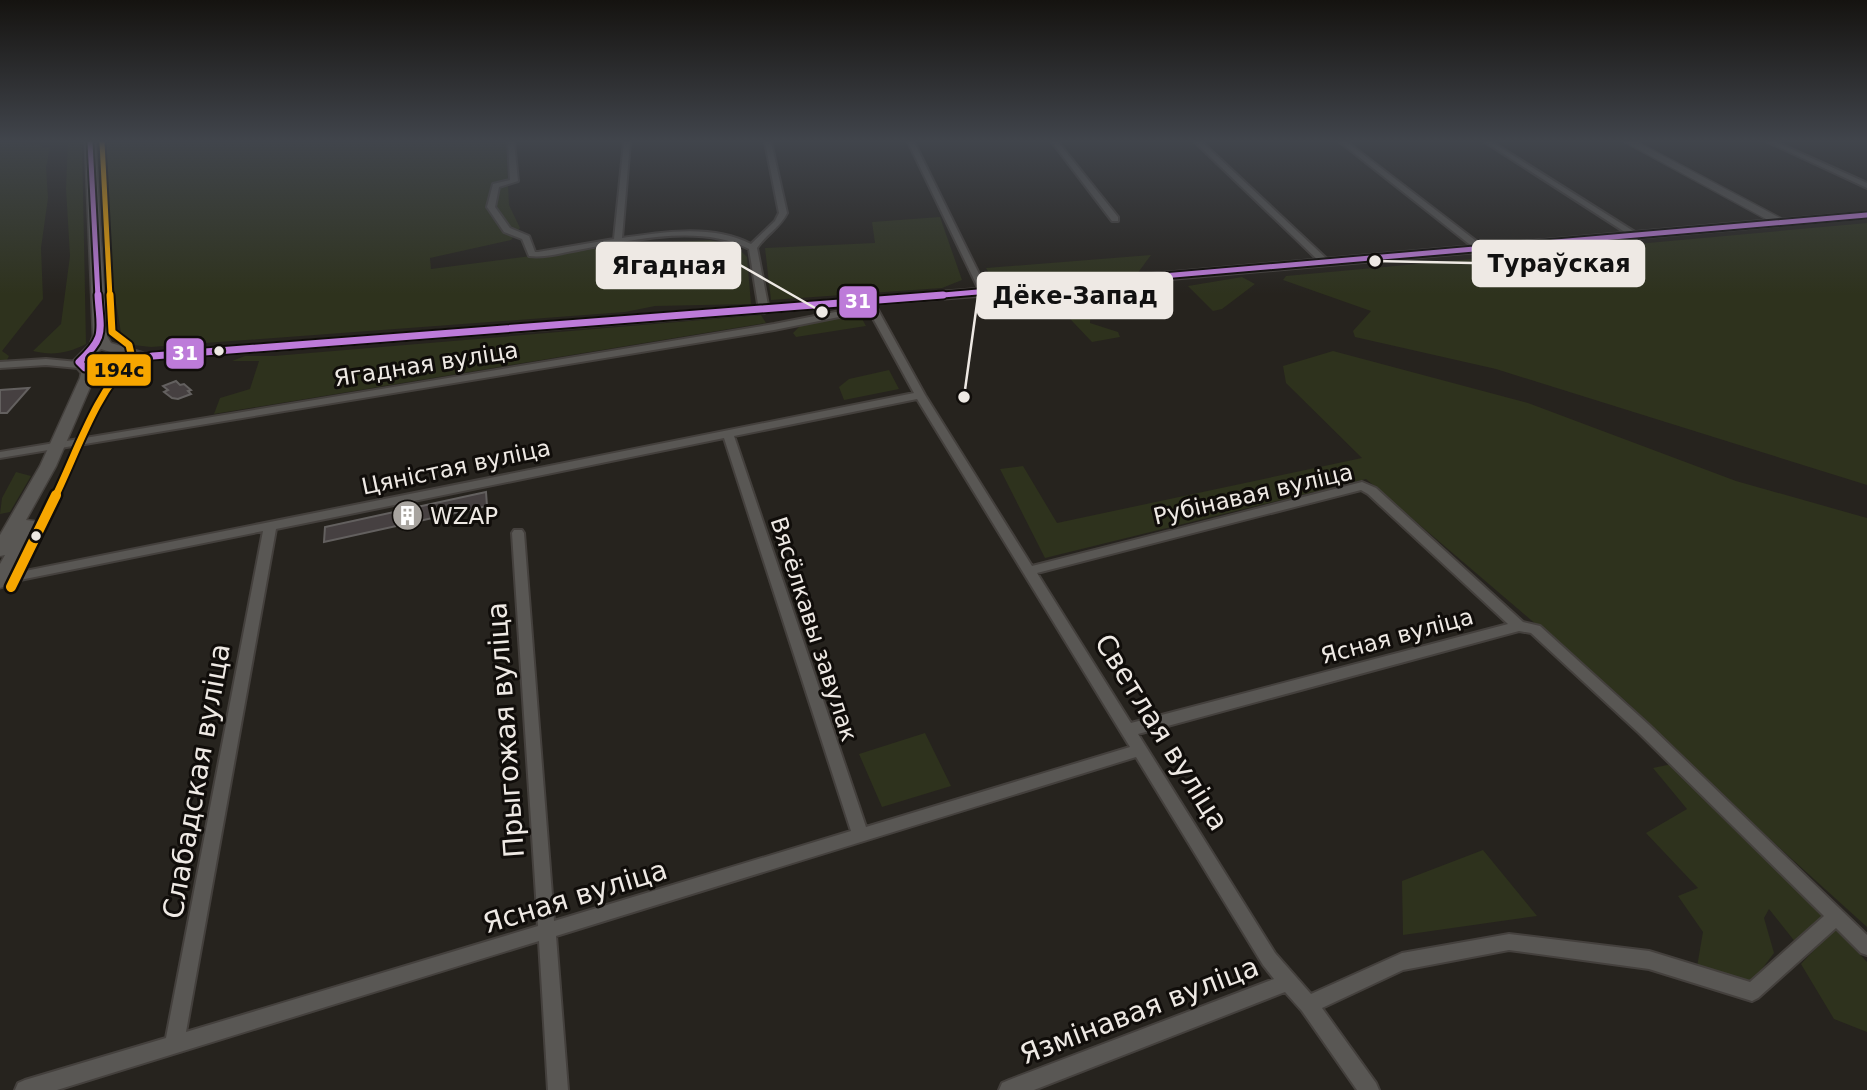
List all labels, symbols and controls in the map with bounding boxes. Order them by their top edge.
callout: Тураўская [1473,241,1644,286]
callout: Ягадная [597,243,740,288]
text: Тураўская [1487,250,1631,278]
text: Ягадная [612,252,726,280]
callout: Дёке-Запад [978,273,1172,318]
text: Дёке-Запад [992,282,1158,310]
line badge: 31 [838,285,878,319]
text: 31 [845,290,871,312]
line badge: 31 [165,337,205,370]
street label: Ягадная вуліца [332,337,520,391]
text: 31 [172,342,198,364]
unlabelled marker [212,344,226,358]
line badge: 194с [86,353,152,387]
text: 194с [94,359,144,381]
street label: Цяністая вуліца [359,434,553,500]
street label: Рубінавая вуліца [1151,458,1355,530]
building icon: WZAP [390,499,424,533]
place label: WZAP [430,503,498,529]
street label: Вясёлкавы завулак [765,514,863,745]
unlabelled marker [29,529,43,543]
street label: Прыгожая вуліца [480,601,531,859]
street label: Ясная вуліца [1318,603,1476,669]
street label: Светлая вуліца [1088,628,1235,837]
street label: Слабадская вуліца [156,641,237,921]
street label: Ясная вуліца [479,853,671,940]
street label: Язмінавая вуліца [1015,950,1263,1071]

